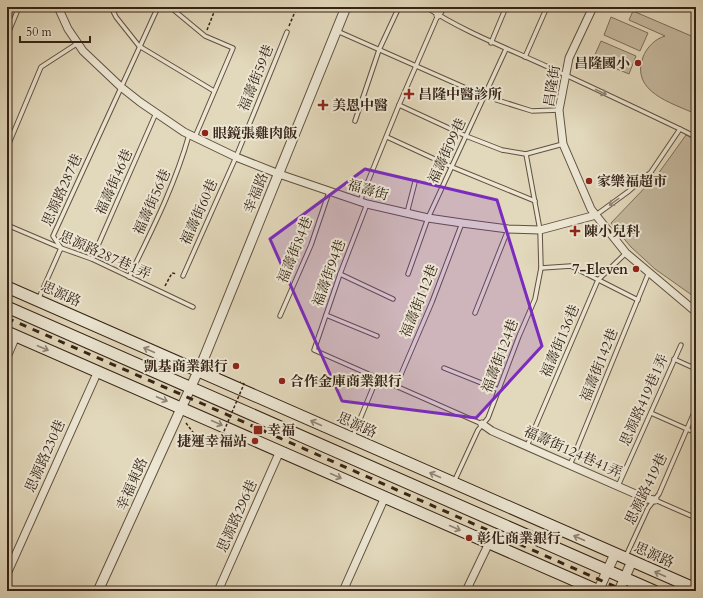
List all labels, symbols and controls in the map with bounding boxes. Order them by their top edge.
scale bar [20,18,90,44]
text: 50 m [26,24,53,40]
street label: 福壽街59巷 [234,42,278,114]
place label: 昌隆國小 [574,54,630,73]
marker: 昌隆國小 [633,58,643,68]
street label: 昌隆街 [539,64,565,108]
place label: 昌隆中醫診所 [418,85,502,104]
marker: 昌隆中醫診所 [403,88,415,100]
one-way arrow [595,89,607,96]
place label: 美恩中醫 [332,96,388,115]
marker: 美恩中醫 [317,99,329,111]
street label: 福壽街99巷 [424,115,470,187]
place label: 眼鏡張雞肉飯 [213,124,298,143]
marker: 眼鏡張雞肉飯 [200,128,210,138]
street label: 福壽街46巷 [91,146,137,218]
street label: 思源路287巷 [38,151,86,229]
street label: 福壽街56巷 [129,166,175,238]
street label: 幸福路 [239,170,273,216]
place label: 家樂福超市 [597,172,667,191]
street label: 福壽街 [345,175,391,205]
street label: 福壽街60巷 [176,176,222,248]
marker: 家樂福超市 [584,176,594,186]
one-way arrow [609,198,620,206]
street label: 福壽街84巷 [273,214,317,286]
place label: 陳小兒科 [584,222,641,241]
marker: 陳小兒科 [569,225,581,237]
street label: 思源路287巷1弄 [56,226,154,284]
street label: 福壽街94巷 [308,237,350,309]
place label: 7-Eleven [572,260,628,279]
street label: 福壽街112巷 [396,262,442,340]
marker: 7-Eleven [631,264,641,274]
street label: 思源路 [38,277,84,311]
street label: 福壽街136巷 [536,302,584,380]
street label: 福壽街124巷 [477,316,523,396]
street label: 福壽街142巷 [576,326,622,404]
one-way arrow [36,344,48,352]
one-way arrow [144,346,156,353]
street label: 思源路419巷1弄 [615,351,673,449]
place label: 凱基商業銀行 [144,357,228,376]
marker: 凱基商業銀行 [231,361,241,371]
place label: 合作金庫商業銀行 [290,372,402,391]
marker: 合作金庫商業銀行 [277,376,287,386]
one-way arrow [156,396,168,403]
street label: 思源路 [334,408,380,442]
street label: 思源路230巷 [21,417,69,495]
one-way arrow [310,419,322,426]
one-way arrow [211,420,223,428]
place label: 幸福 [267,421,295,440]
street label: 福壽街124巷41弄 [521,422,625,482]
marker: 幸福 [252,424,264,436]
place label: 捷運幸福站 [177,432,247,451]
marker: 捷運幸福站 [250,436,260,446]
street label: 思源路419巷 [620,450,672,528]
street label: 幸福東路 [112,455,152,513]
one-way arrow [429,471,441,478]
one-way arrow [330,472,342,480]
street label: 思源路296巷 [213,477,261,555]
one-way arrow [449,525,461,532]
place label: 彰化商業銀行 [477,529,561,548]
marker: 彰化商業銀行 [464,533,474,543]
one-way arrow [574,534,586,541]
street label: 思源路 [631,538,677,572]
one-way arrow [655,569,667,577]

